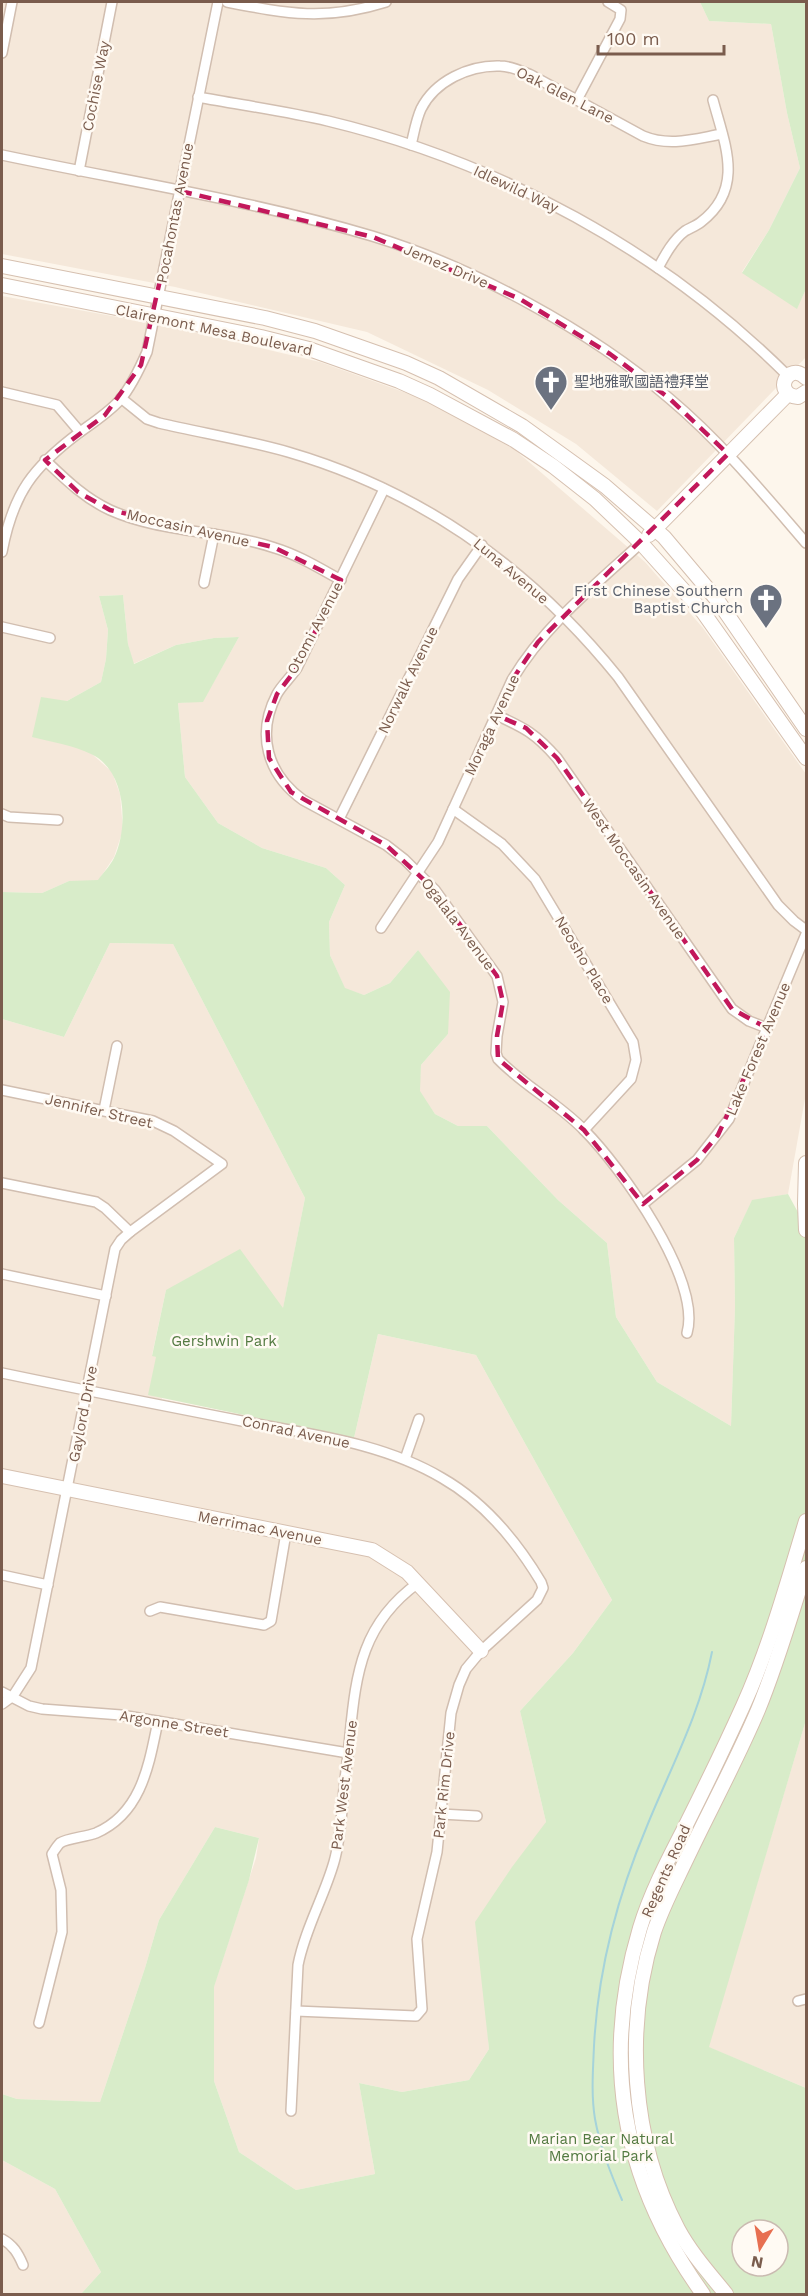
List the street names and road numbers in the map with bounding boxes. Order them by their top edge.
street label: Cochise Way [78,39,114,133]
street label: Oak Glen Lane [513,63,617,127]
street label: Pocahontas Avenue [153,141,197,285]
street label: Idlewild Way [471,161,562,217]
street label: Jemez Drive [401,240,491,292]
street label: Clairemont Mesa Boulevard [114,300,314,360]
street label: Moccasin Avenue [125,505,251,551]
street label: Luna Avenue [470,534,552,608]
street label: Otomi Avenue [283,579,347,677]
street label: Norwalk Avenue [374,623,442,737]
street label: Moraga Avenue [461,671,523,779]
street label: West Moccasin Avenue [579,795,689,943]
street label: Ogalala Avenue [417,874,499,974]
street label: Neosho Place [551,913,617,1007]
street label: Lake Forest Avenue [722,980,794,1118]
street label: Jennifer Street [43,1090,155,1132]
street label: Gaylord Drive [65,1364,101,1464]
street label: Conrad Avenue [240,1412,352,1452]
street label: Merrimac Avenue [196,1507,324,1549]
street label: Argonne Street [118,1706,230,1742]
street label: Park West Avenue [327,1719,361,1851]
street label: Park Rim Drive [429,1731,459,1839]
street label: Regents Road [637,1822,695,1920]

